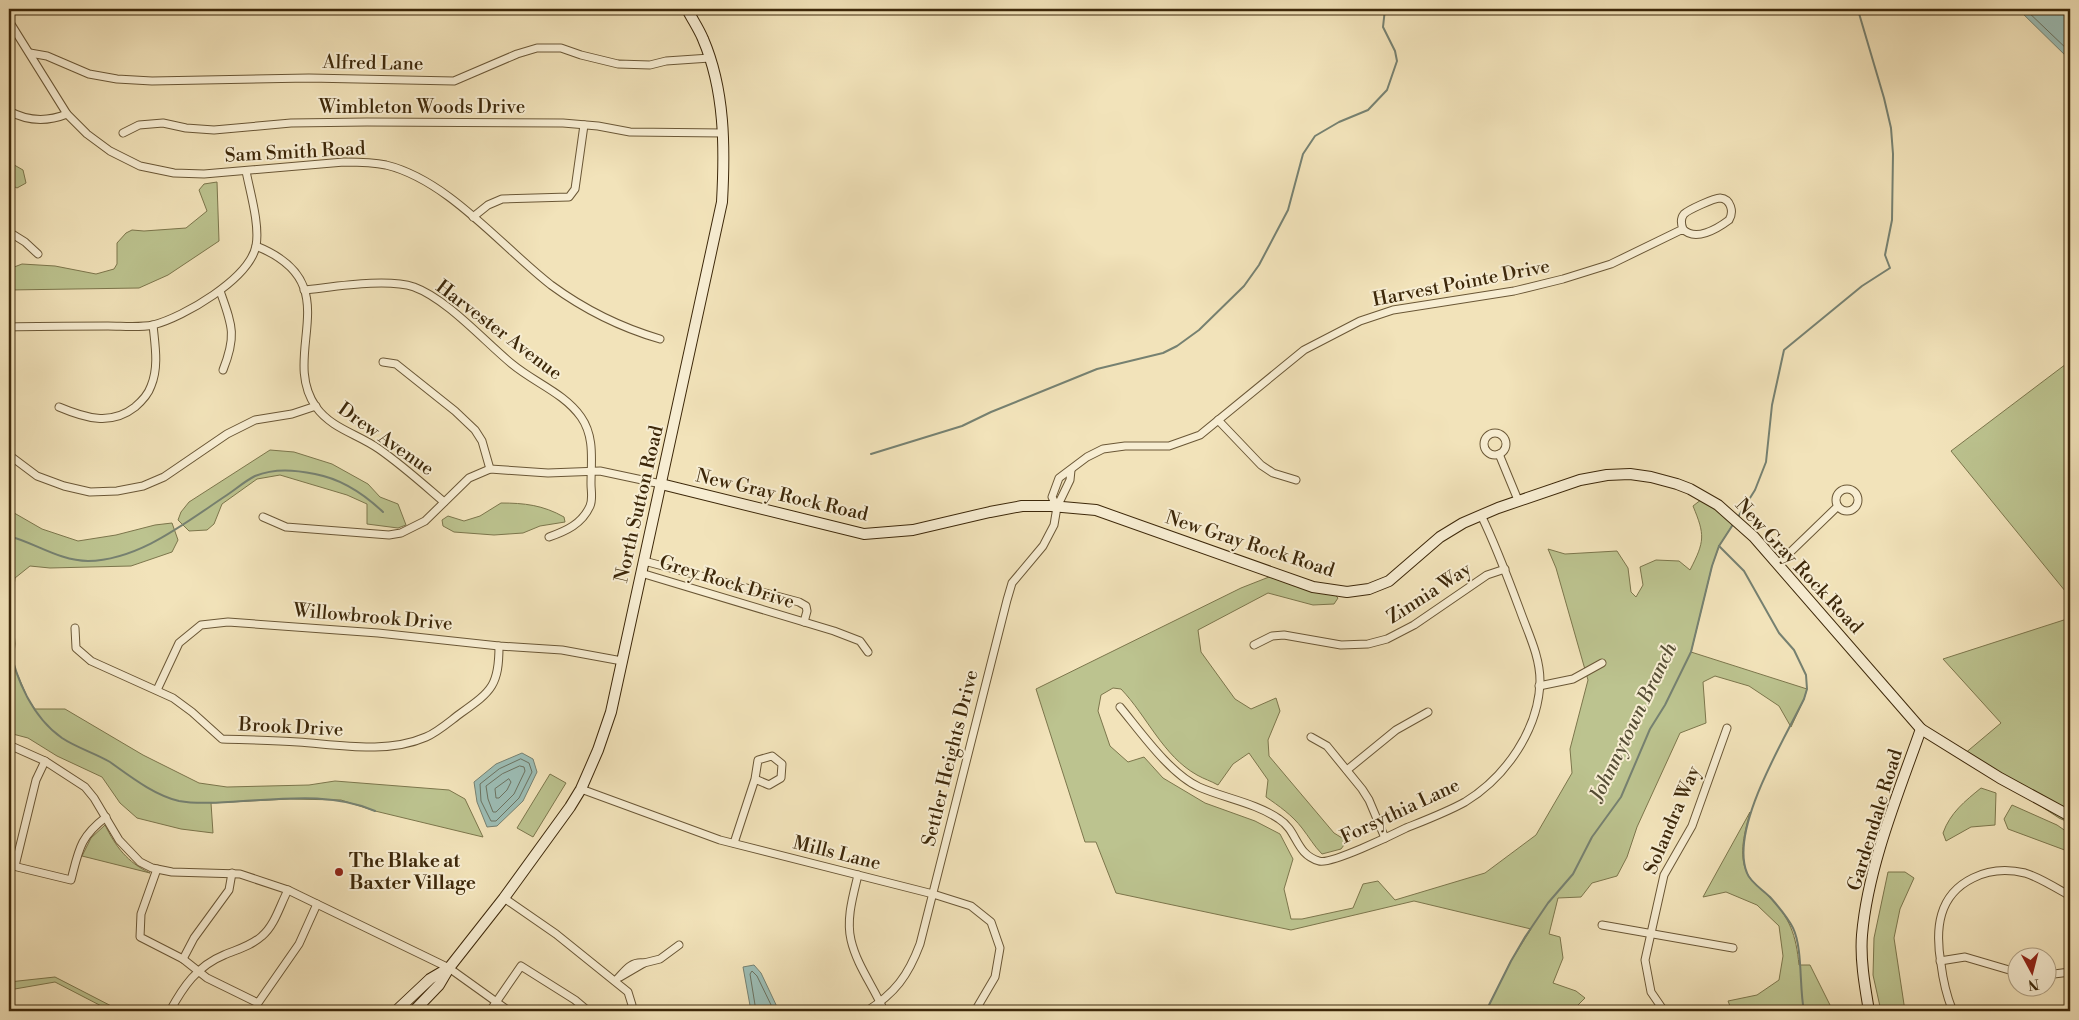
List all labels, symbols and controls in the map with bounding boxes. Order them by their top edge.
street label: Alfred Lane [321,50,424,76]
street label: Wimbleton Woods Drive [318,95,525,119]
street label: Sam Smith Road [224,136,366,168]
street label: Harvest Pointe Drive [1370,254,1552,312]
street label: Harvester Avenue [431,275,567,385]
street label: Drew Avenue [333,397,439,481]
street label: North Sutton Road [609,423,669,585]
street label: New Gray Rock Road [693,463,871,527]
street label: New Gray Rock Road [1730,493,1868,639]
street label: New Gray Rock Road [1162,505,1338,583]
street label: Grey Rock Drive [656,550,798,614]
street label: Zinnia Way [1382,556,1476,629]
street label: Willowbrook Drive [291,598,454,636]
water label: Johnnytown Branch [1584,638,1684,807]
street label: Settler Heights Drive [916,667,984,849]
street label: Brook Drive [237,712,344,742]
street label: Gardendale Road [1842,746,1908,894]
street label: Solandra Way [1638,762,1706,878]
street label: Forsythia Lane [1336,773,1464,849]
street label: Mills Lane [791,831,883,875]
place label: The Blake at Baxter Village [349,849,476,895]
marker: The Blake at Baxter Village [333,866,345,878]
north arrow [2006,948,2056,998]
text: N [2027,974,2040,994]

